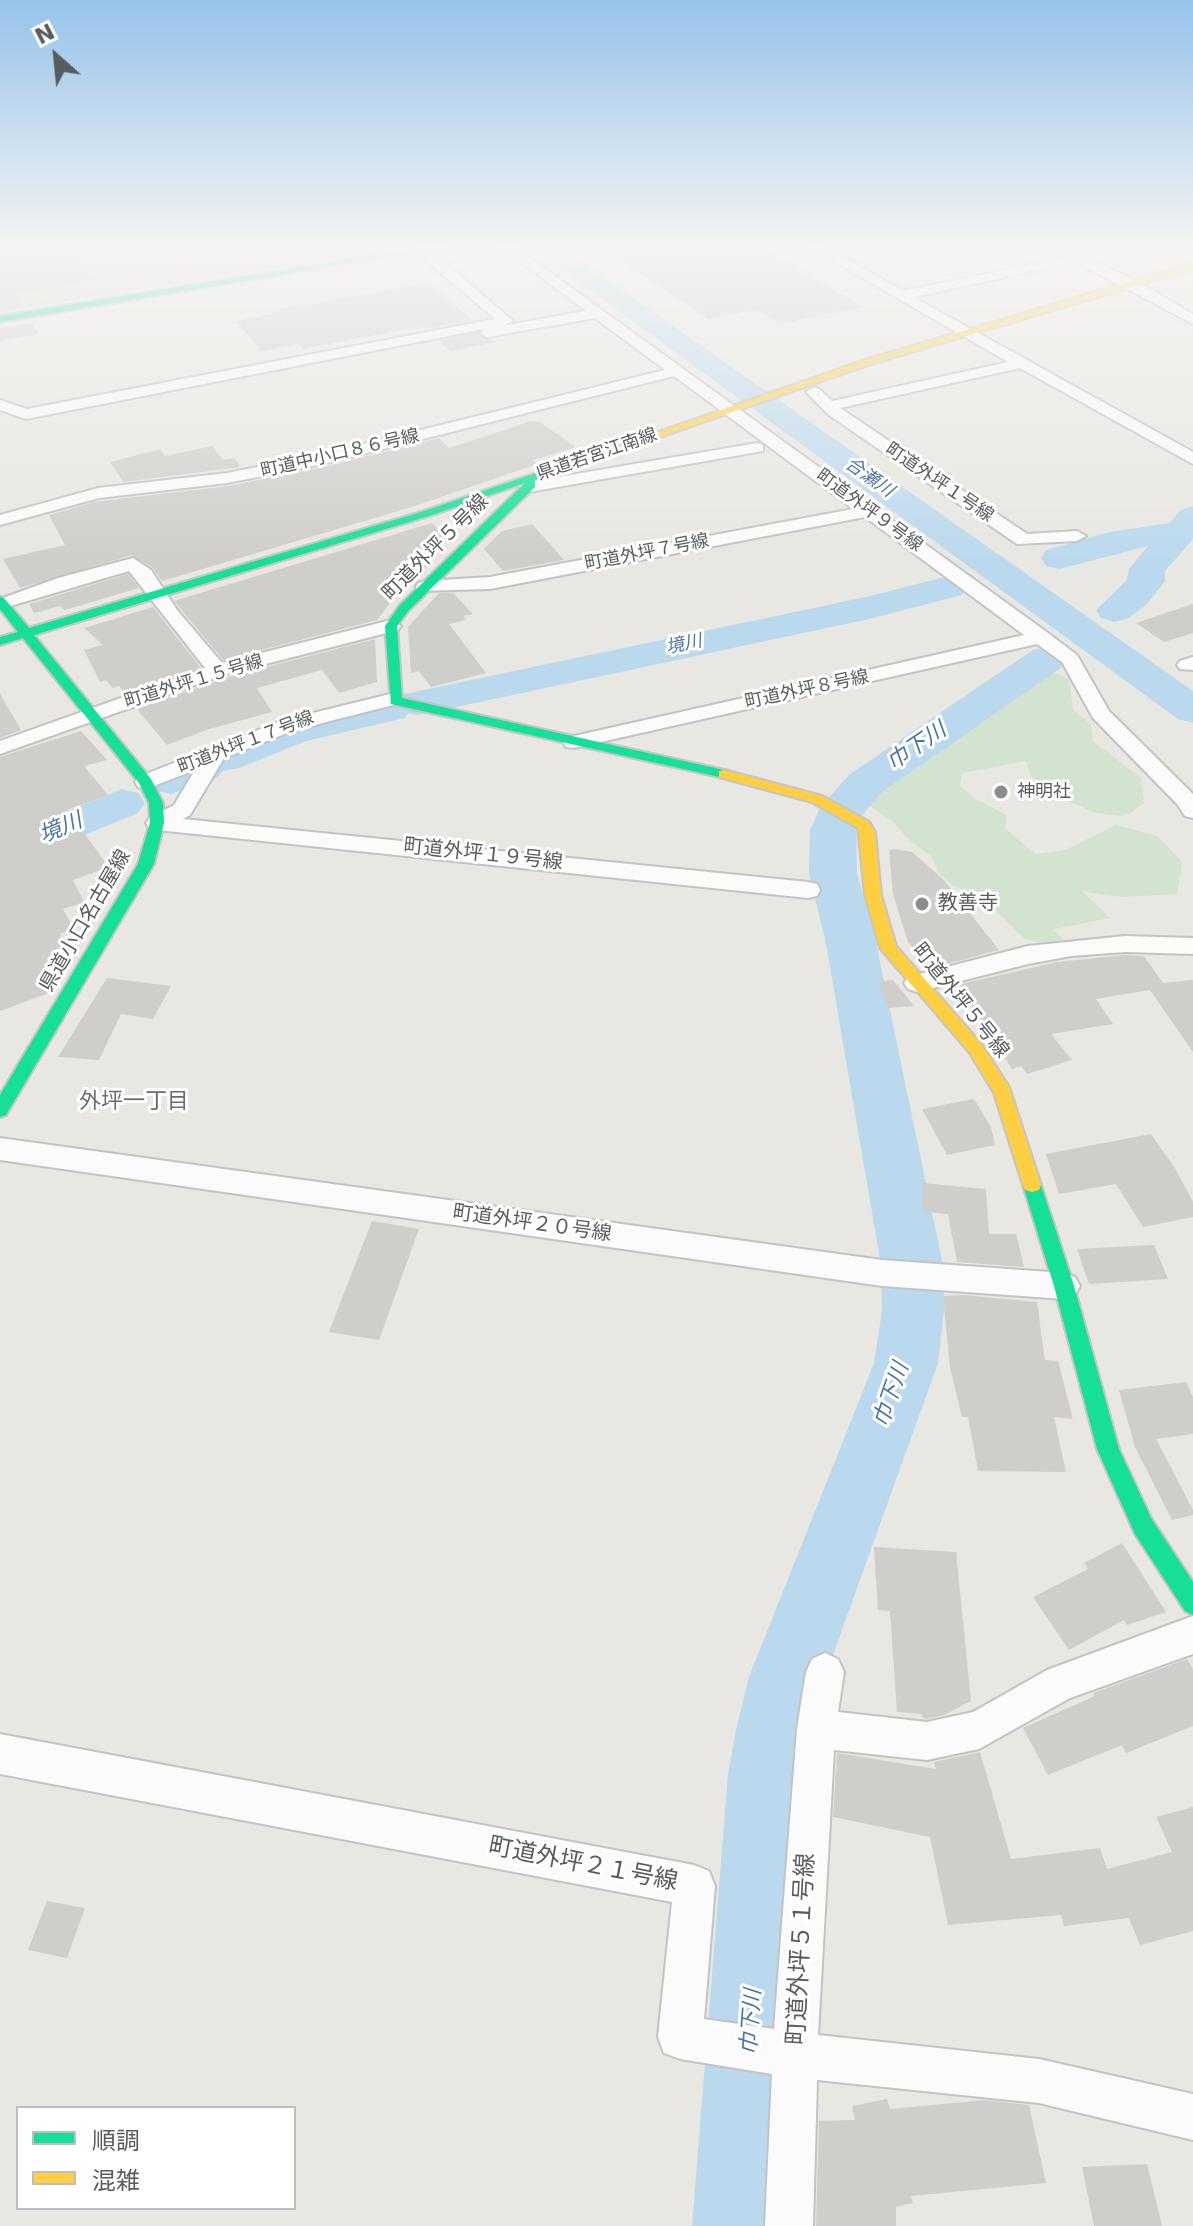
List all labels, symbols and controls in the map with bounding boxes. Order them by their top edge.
north arrow [16,16,96,96]
text: N [31,19,59,49]
street label: 県道若宮江南線 [534,424,660,486]
street label: 町道中小口８６号線 [259,425,421,483]
street label: 町道外坪１号線 [881,439,997,527]
water label: 合瀬川 [841,454,897,502]
street label: 町道外坪９号線 [812,465,926,557]
street label: 町道外坪５号線 [378,490,494,606]
street label: 町道外坪７号線 [583,530,711,576]
water label: 境川 [664,631,704,659]
street label: 町道外坪１５号線 [122,651,266,713]
street label: 町道外坪８号線 [743,666,871,714]
street label: 町道外坪１７号線 [175,707,317,779]
water label: 巾下川 [882,718,952,776]
place label: 神明社 [1017,781,1071,803]
marker: 神明社 [992,783,1010,801]
water label: 境川 [36,808,86,850]
street label: 町道外坪１９号線 [402,835,564,875]
street label: 県道小口名古屋線 [36,846,136,996]
place label: 教善寺 [938,892,998,916]
marker: 教善寺 [913,895,931,913]
street label: 町道外坪５号線 [907,939,1013,1063]
district label: 外坪一丁目 [79,1089,189,1115]
street label: 町道外坪２０号線 [451,1201,613,1247]
water label: 巾下川 [869,1360,915,1430]
street label: 町道外坪２１号線 [486,1833,680,1897]
street label: 町道外坪５１号線 [783,1852,821,2046]
water label: 巾下川 [737,1988,767,2056]
legend [16,2106,296,2210]
text: 順調 [92,2127,140,2155]
text: 混雑 [92,2167,140,2195]

